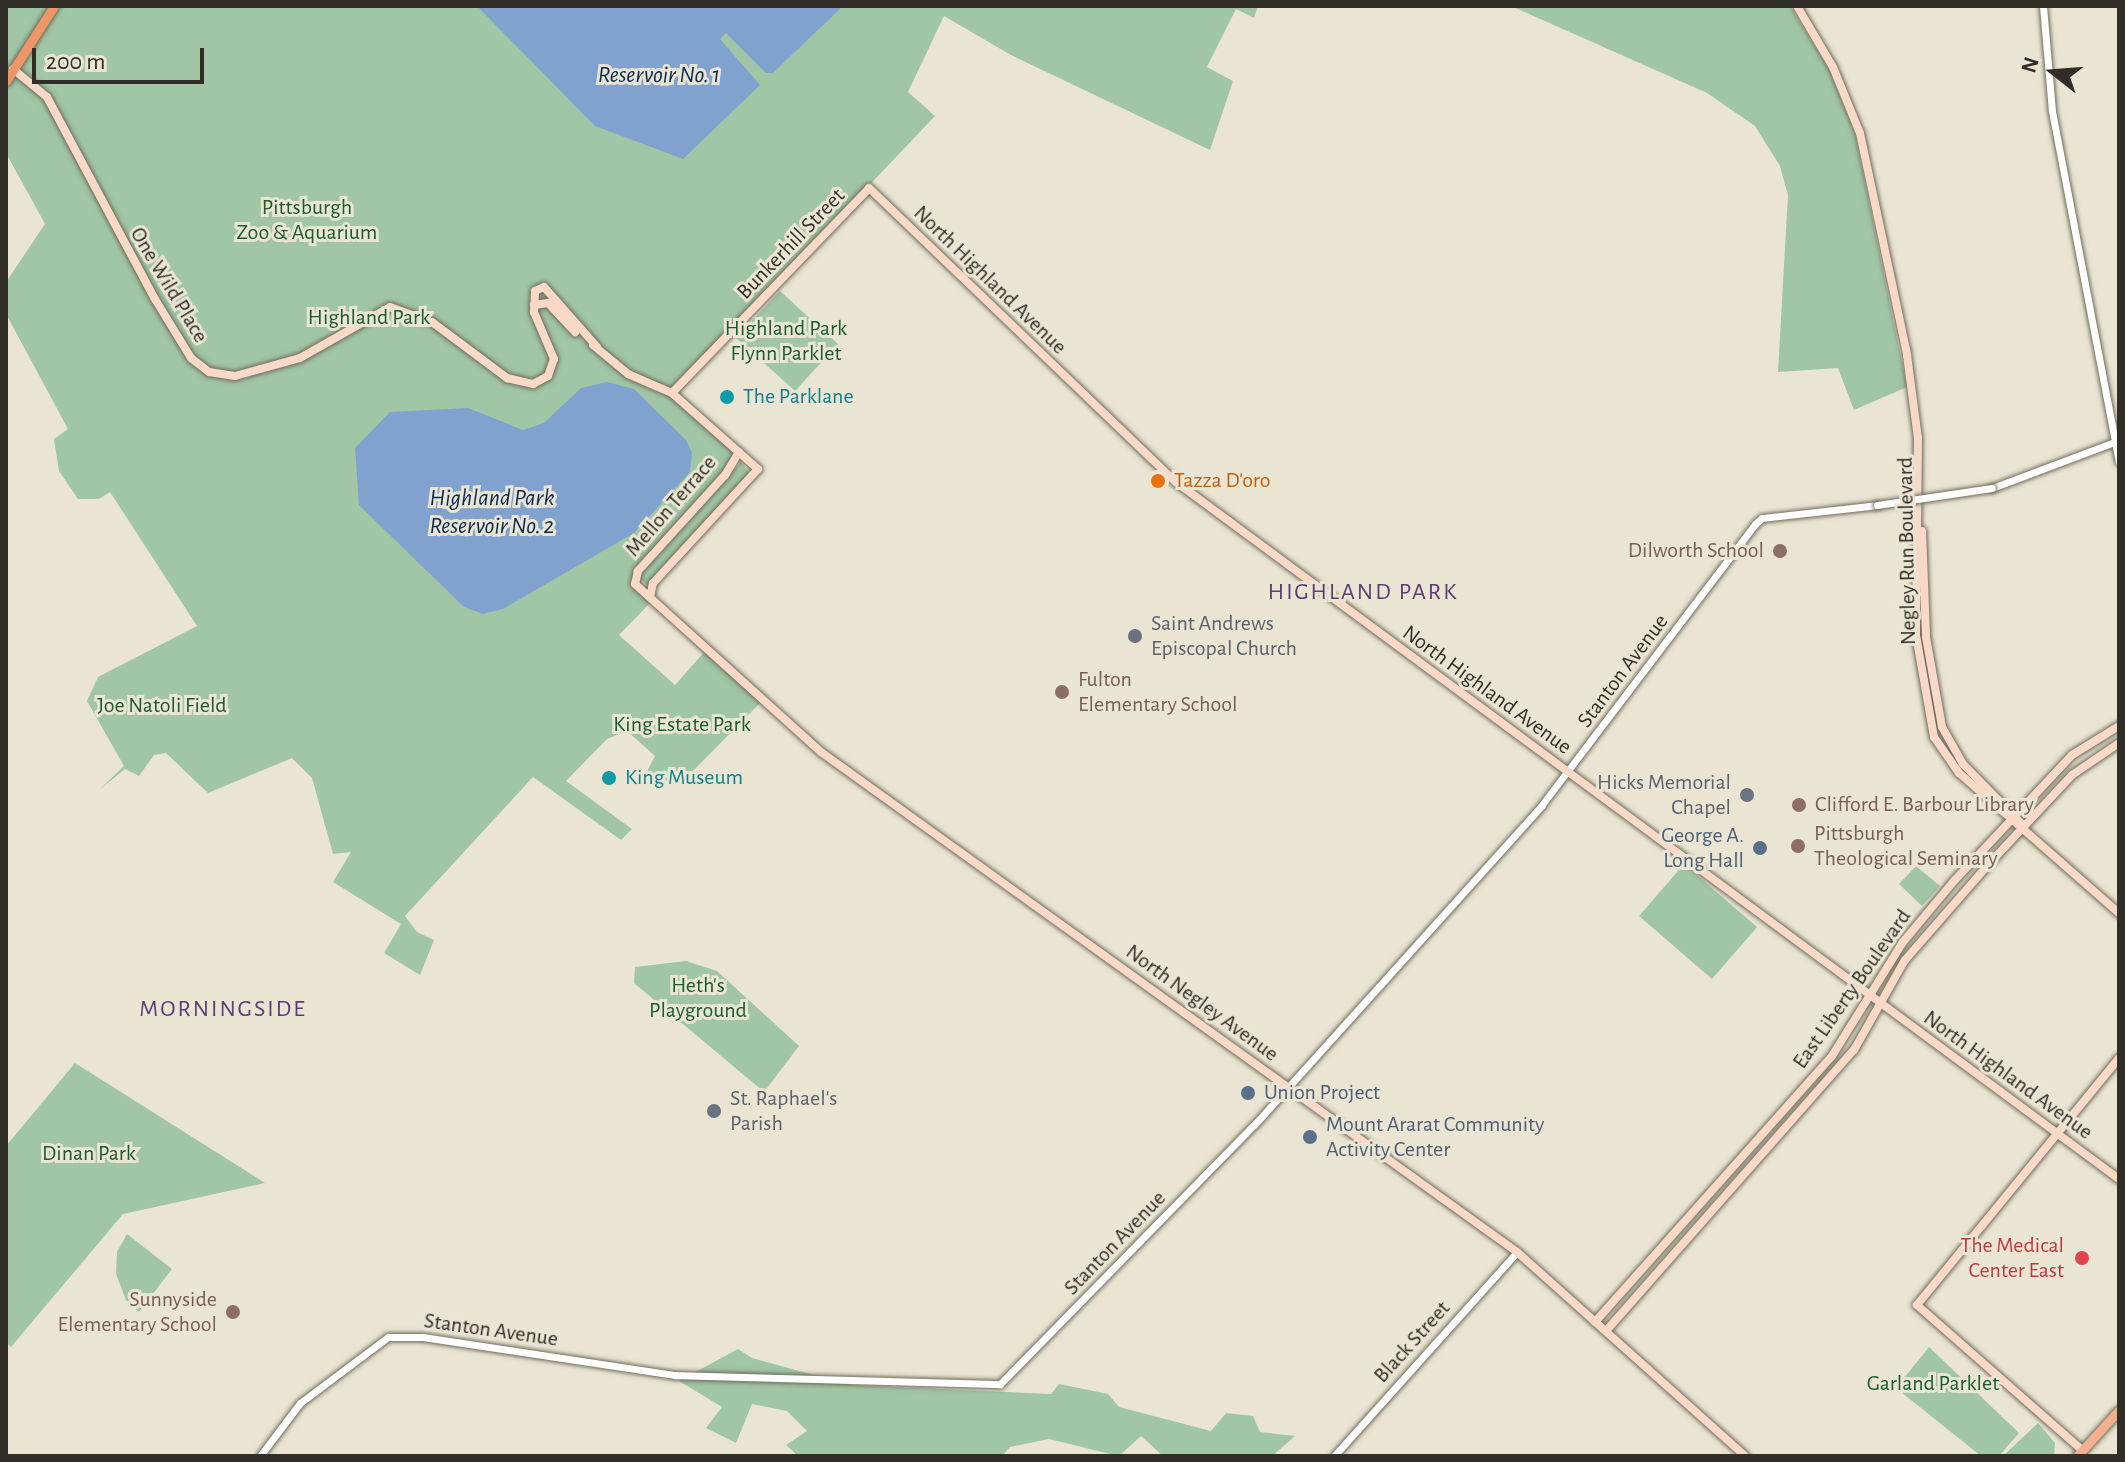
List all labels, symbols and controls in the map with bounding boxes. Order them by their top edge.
scale bar [36,32,208,82]
north arrow [2013,32,2093,112]
text: 200 m [46,50,105,74]
text: N [2017,54,2043,76]
water label: Reservoir No. 1 [598,62,720,90]
street label: Bunkerhill Street [731,183,851,305]
park label: Pittsburgh Zoo & Aquarium [237,194,377,246]
street label: North Highland Avenue [908,200,1072,360]
street label: One Wild Place [124,222,214,348]
park label: Highland Park [308,305,430,331]
park label: Highland Park Flynn Parklet [725,315,847,366]
place label: The Parklane [743,384,854,410]
marker: The Parklane [718,388,736,406]
street label: Mellon Terrace [620,450,722,562]
street label: Negley Run Boulevard [1892,457,1922,645]
place label: Tazza D'oro [1174,468,1271,494]
marker: Tazza D'oro [1149,472,1167,490]
water label: Highland Park Reservoir No. 2 [429,485,555,541]
place label: Dilworth School [1628,538,1764,564]
marker: Dilworth School [1771,542,1789,560]
district label: HIGHLAND PARK [1268,579,1458,607]
street label: Stanton Avenue [1572,609,1674,733]
place label: Saint Andrews Episcopal Church [1151,610,1297,662]
street label: North Highland Avenue [1397,620,1577,760]
marker: Saint Andrews Episcopal Church [1126,627,1144,645]
place label: Fulton Elementary School [1078,666,1237,718]
marker: Fulton Elementary School [1053,683,1071,701]
park label: Joe Natoli Field [97,693,227,719]
park label: King Estate Park [613,712,751,738]
place label: King Museum [625,765,743,791]
marker: King Museum [600,769,618,787]
place label: Hicks Memorial Chapel [1597,769,1731,820]
marker: Hicks Memorial Chapel [1738,786,1756,804]
place label: Clifford E. Barbour Library [1815,792,2034,818]
marker: Clifford E. Barbour Library [1790,796,1808,814]
place label: Pittsburgh Theological Seminary [1814,820,1998,872]
place label: George A. Long Hall [1661,822,1744,874]
marker: Pittsburgh Theological Seminary [1789,837,1807,855]
marker: George A. Long Hall [1751,839,1769,857]
street label: East Liberty Boulevard [1787,904,1917,1074]
street label: North Negley Avenue [1120,939,1284,1067]
park label: Heth's Playground [649,972,747,1024]
district label: MORNINGSIDE [139,996,307,1024]
street label: North Highland Avenue [1918,1005,2098,1145]
place label: Union Project [1264,1080,1380,1106]
marker: Union Project [1239,1084,1257,1102]
place label: St. Raphael's Parish [730,1085,837,1136]
marker: St. Raphael's Parish [705,1102,723,1120]
place label: Mount Ararat Community Activity Center [1326,1111,1544,1162]
marker: Mount Ararat Community Activity Center [1301,1128,1319,1146]
park label: Dinan Park [42,1141,136,1167]
street label: Stanton Avenue [1059,1185,1171,1301]
place label: The Medical Center East [1961,1232,2064,1284]
marker: The Medical Center East [2071,1247,2093,1269]
place label: Sunnyside Elementary School [58,1286,217,1338]
street label: Black Street [1368,1296,1456,1388]
marker: Sunnyside Elementary School [224,1303,242,1321]
street label: Stanton Avenue [422,1308,560,1352]
park label: Garland Parklet [1867,1371,1999,1397]

